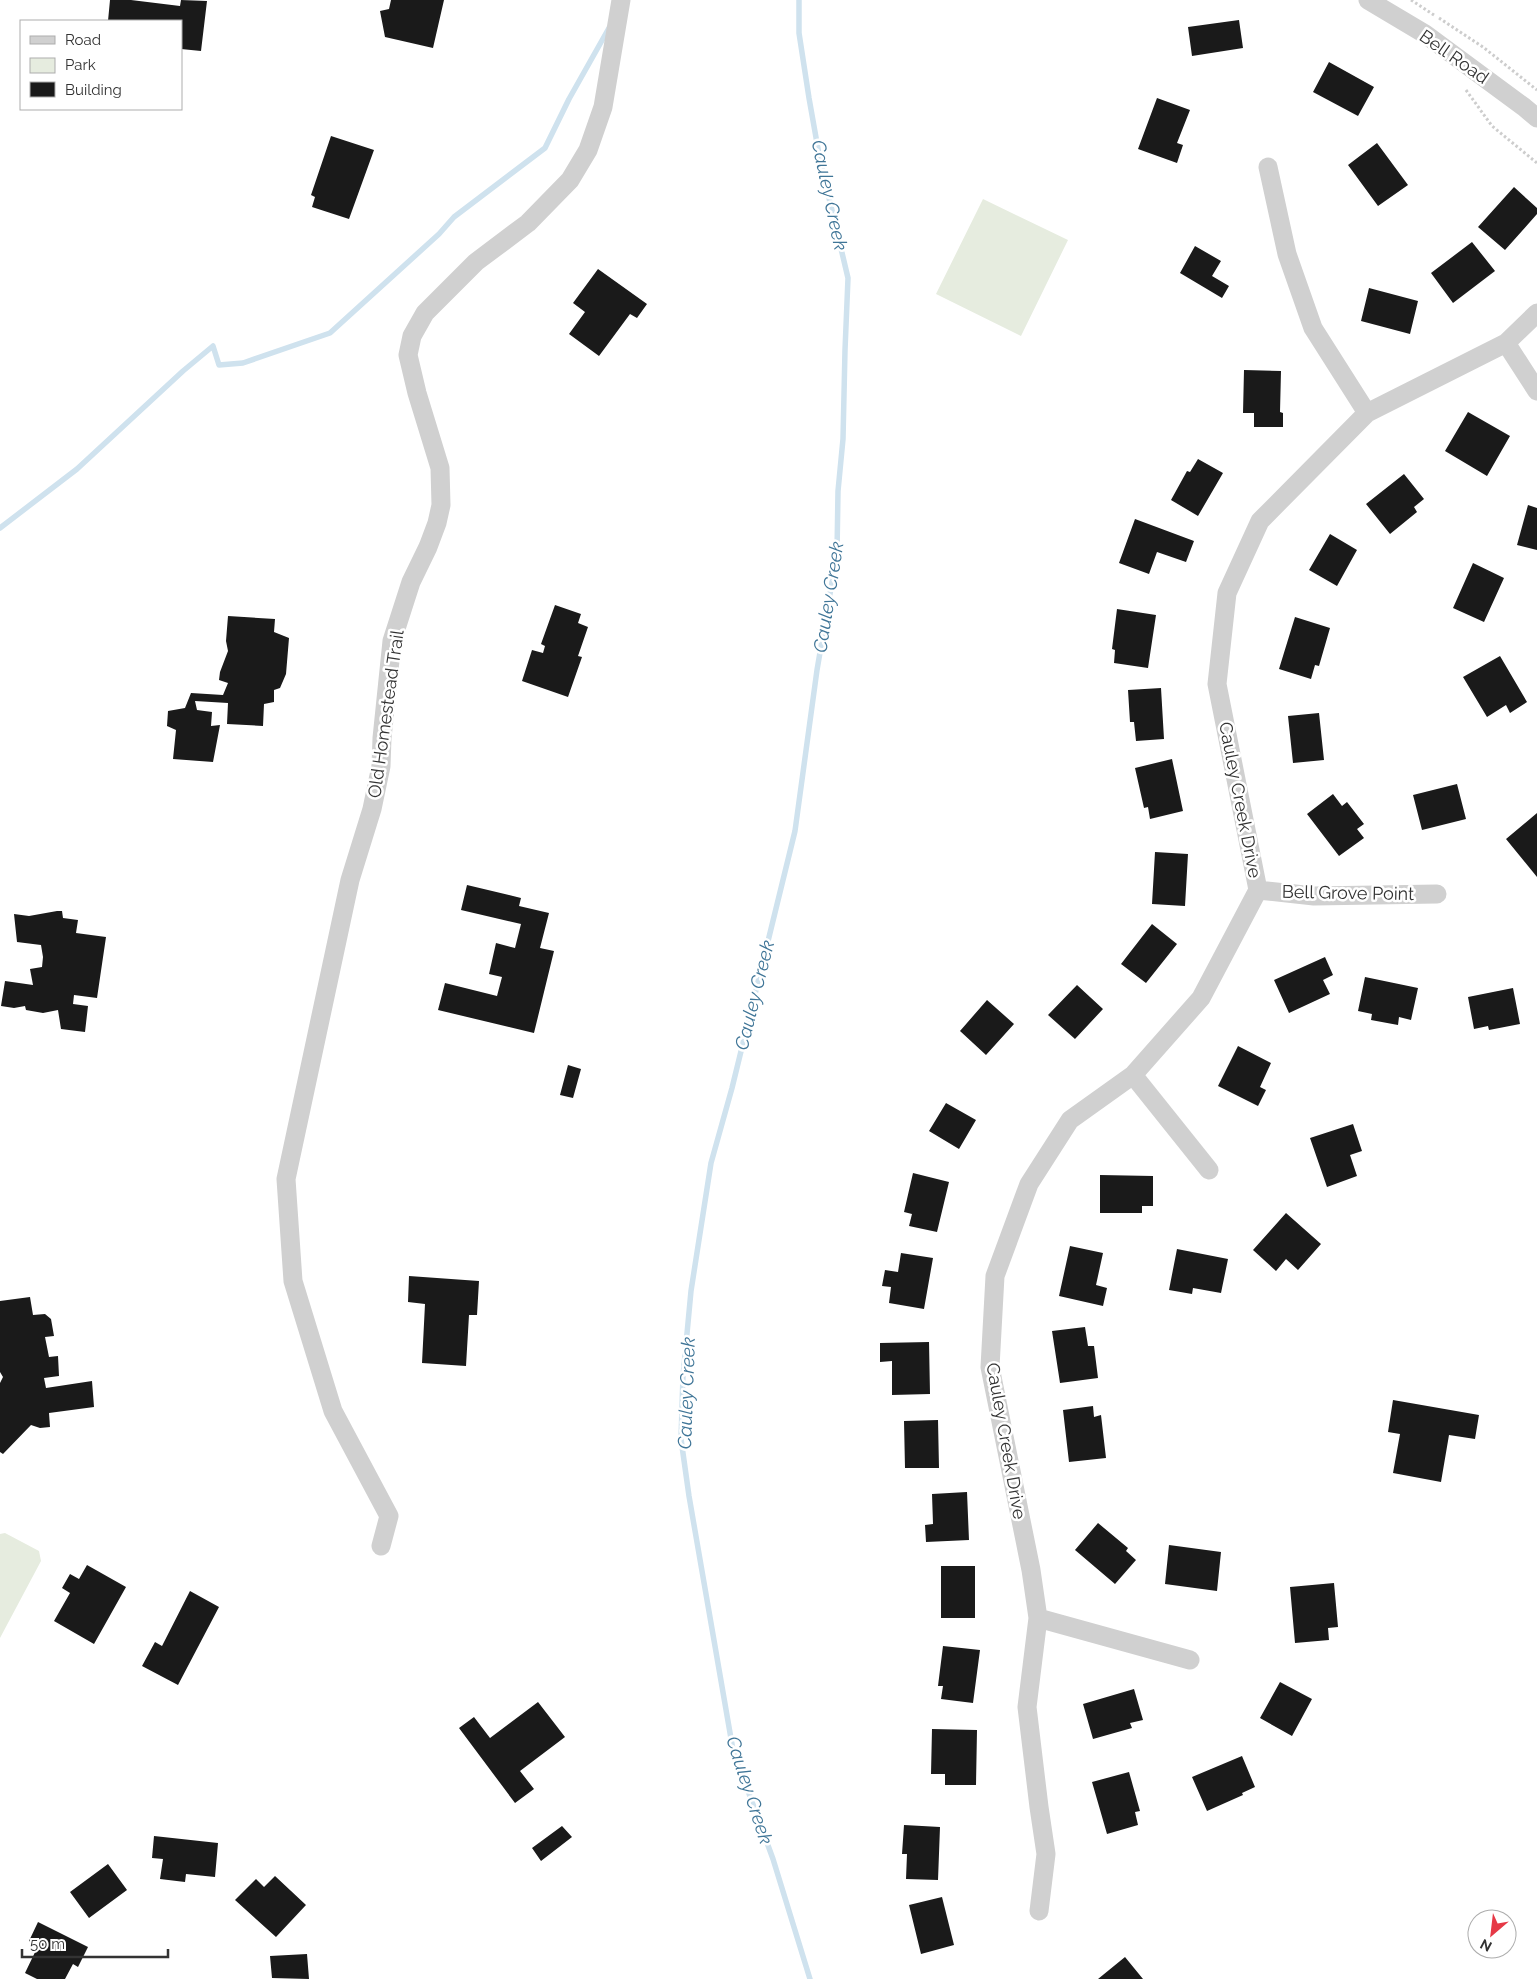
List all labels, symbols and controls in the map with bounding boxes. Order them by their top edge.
legend [20,20,182,110]
street label: Bell Road [1416,25,1493,88]
text: Road [65,31,101,49]
text: Park [65,56,96,74]
text: Building [65,81,122,99]
water label: Cauley Creek [808,138,852,252]
water label: Cauley Creek [808,540,848,654]
street label: Old Homestead Trail [363,628,408,799]
street label: Cauley Creek Drive [1215,720,1266,880]
street label: Bell Grove Point [1282,881,1414,904]
water label: Cauley Creek [730,938,778,1052]
water label: Cauley Creek [673,1336,699,1450]
street label: Cauley Creek Drive [982,1361,1031,1521]
water label: Cauley Creek [722,1733,778,1847]
north arrow [1467,1909,1517,1959]
scale bar [22,1926,169,1958]
text: 50 m [30,1935,65,1953]
text: N [1477,1936,1494,1955]

